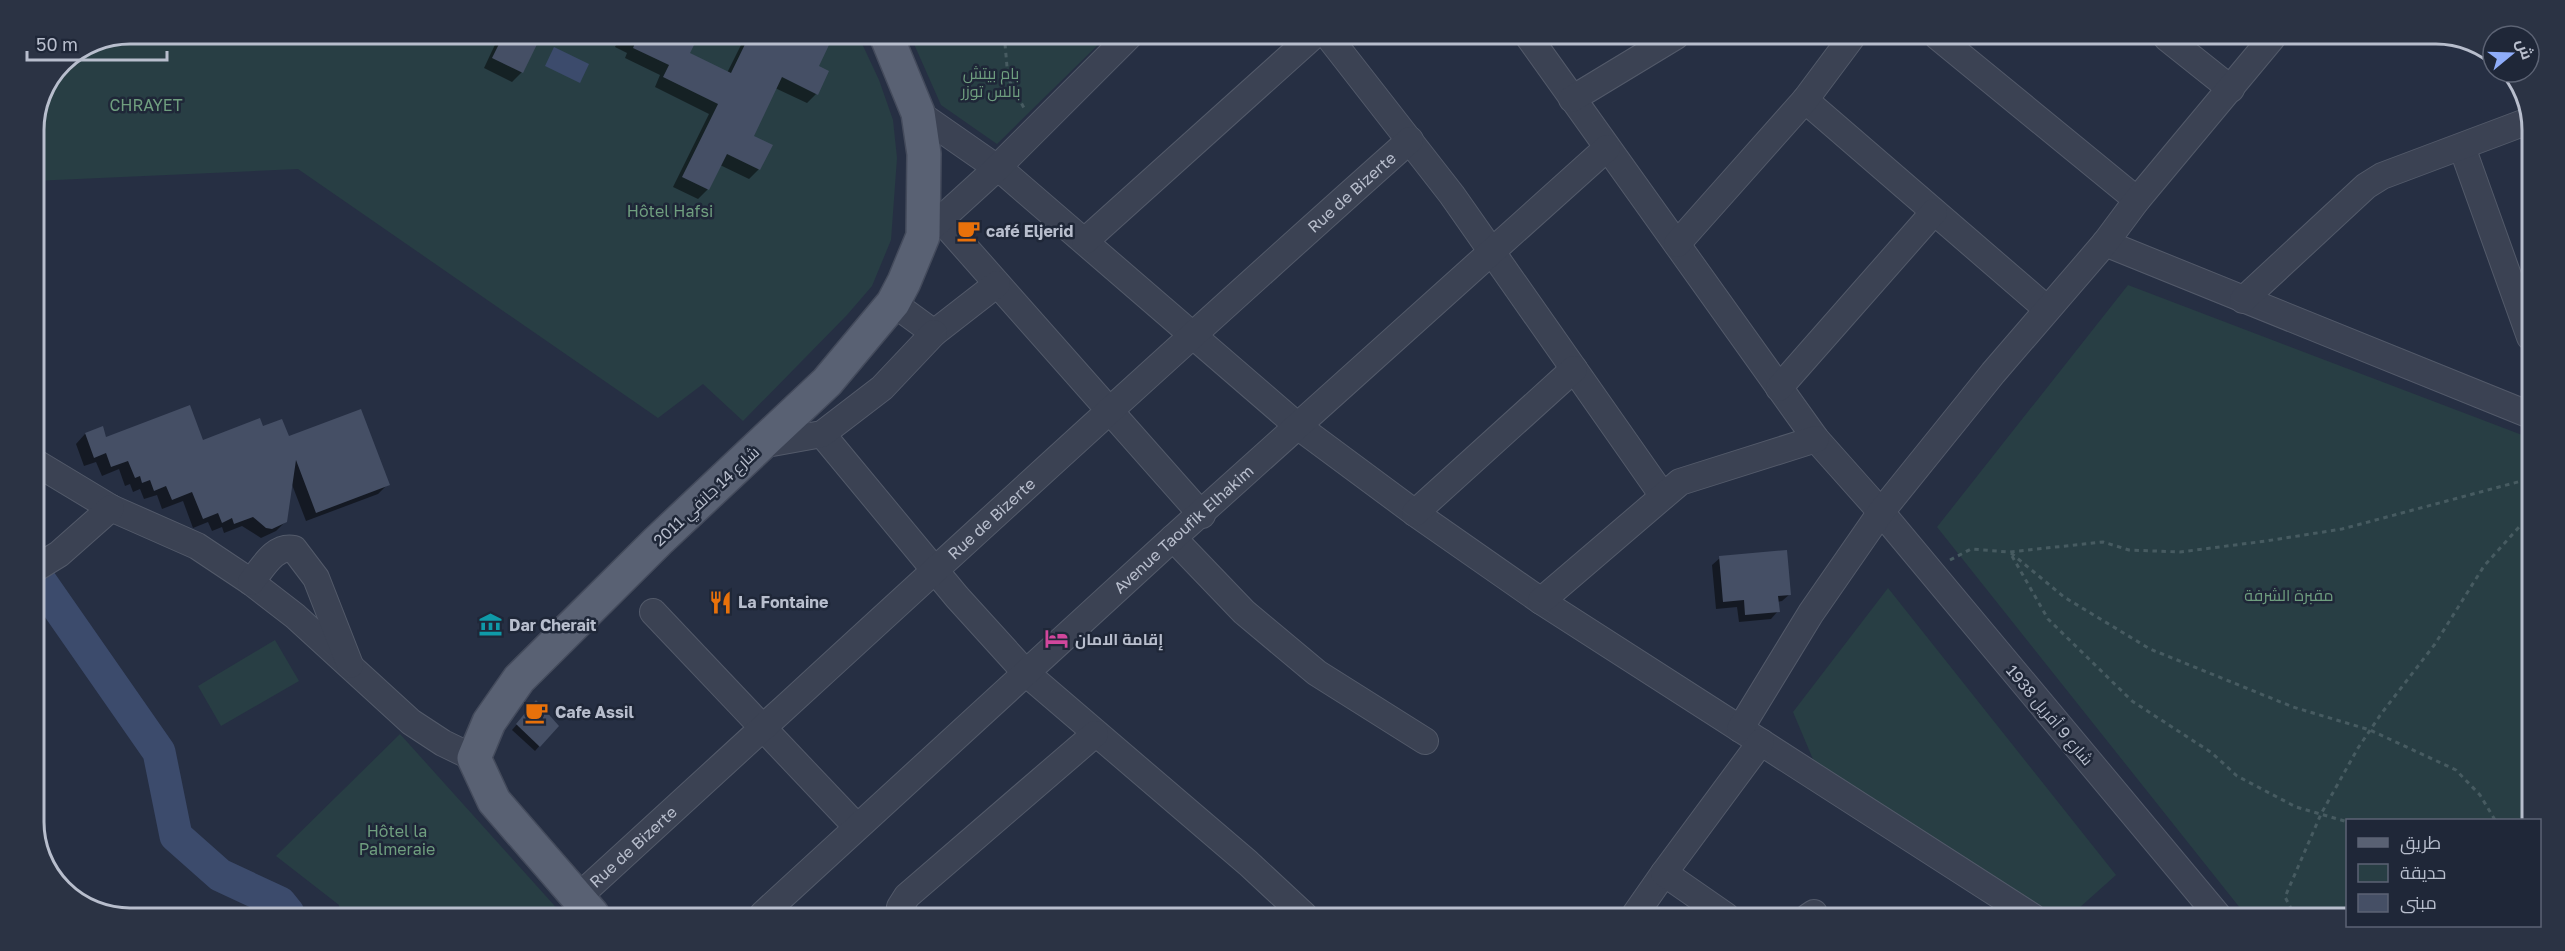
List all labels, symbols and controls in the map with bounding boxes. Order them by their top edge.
scale bar [27,24,166,62]
north arrow [2481,24,2541,84]
text: 50 m [36,33,78,55]
text: ش [2512,36,2538,62]
park label: بام بيتش بالس توزر [960,63,1021,102]
park label: CHRAYET [109,95,183,115]
street label: Rue de Bizerte [1303,148,1400,237]
park label: Hôtel Hafsi [627,201,713,221]
cafe icon: café Eljerid [955,218,981,244]
place label: café Eljerid [986,221,1073,241]
street label: شارع 14 جانفي 2011 [649,442,766,553]
street label: Avenue Taoufik Elhakim [1109,461,1257,598]
street label: Rue de Bizerte [944,473,1039,563]
park label: مقبرة الشرفة [2244,585,2334,605]
restaurant icon: La Fontaine [707,589,733,615]
place label: La Fontaine [738,592,828,612]
museum icon: Dar Cherait [478,612,504,638]
place label: Dar Cherait [509,615,597,635]
hotel icon: إقامة الامان [1044,626,1070,652]
place label: إقامة الامان [1075,629,1163,651]
street label: شارع 9 أفريل 1938 [2001,661,2098,771]
cafe icon: Cafe Assil [524,699,550,725]
place label: Cafe Assil [555,702,634,722]
street label: Rue de Bizerte [585,802,681,892]
legend [2346,819,2541,927]
park label: Hôtel la Palmeraie [359,821,435,859]
text: طريق [2400,831,2441,855]
text: حديقة [2400,861,2446,883]
text: مبنى [2400,891,2437,914]

